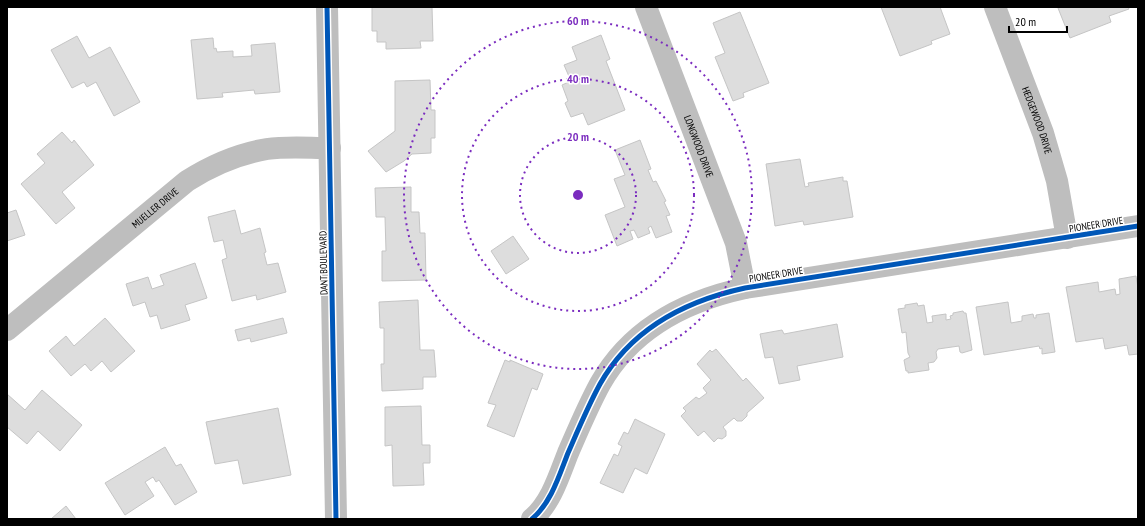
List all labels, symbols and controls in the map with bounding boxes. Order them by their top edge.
scale bar [1009,8,1067,34]
text: 60 m [567,13,589,28]
text: 20 m [1015,14,1036,29]
text: 40 m [567,71,589,86]
street label: HEDGEWOOD DRIVE [1019,85,1055,155]
street label: LONGWOOD DRIVE [681,113,716,179]
text: 20 m [567,129,589,144]
street label: MUELLER DRIVE [129,185,181,231]
centre of rings [571,188,585,202]
street label: PIONEER DRIVE [1068,214,1124,235]
street label: DANT BOULEVARD [316,231,331,295]
street label: PIONEER DRIVE [748,264,804,285]

